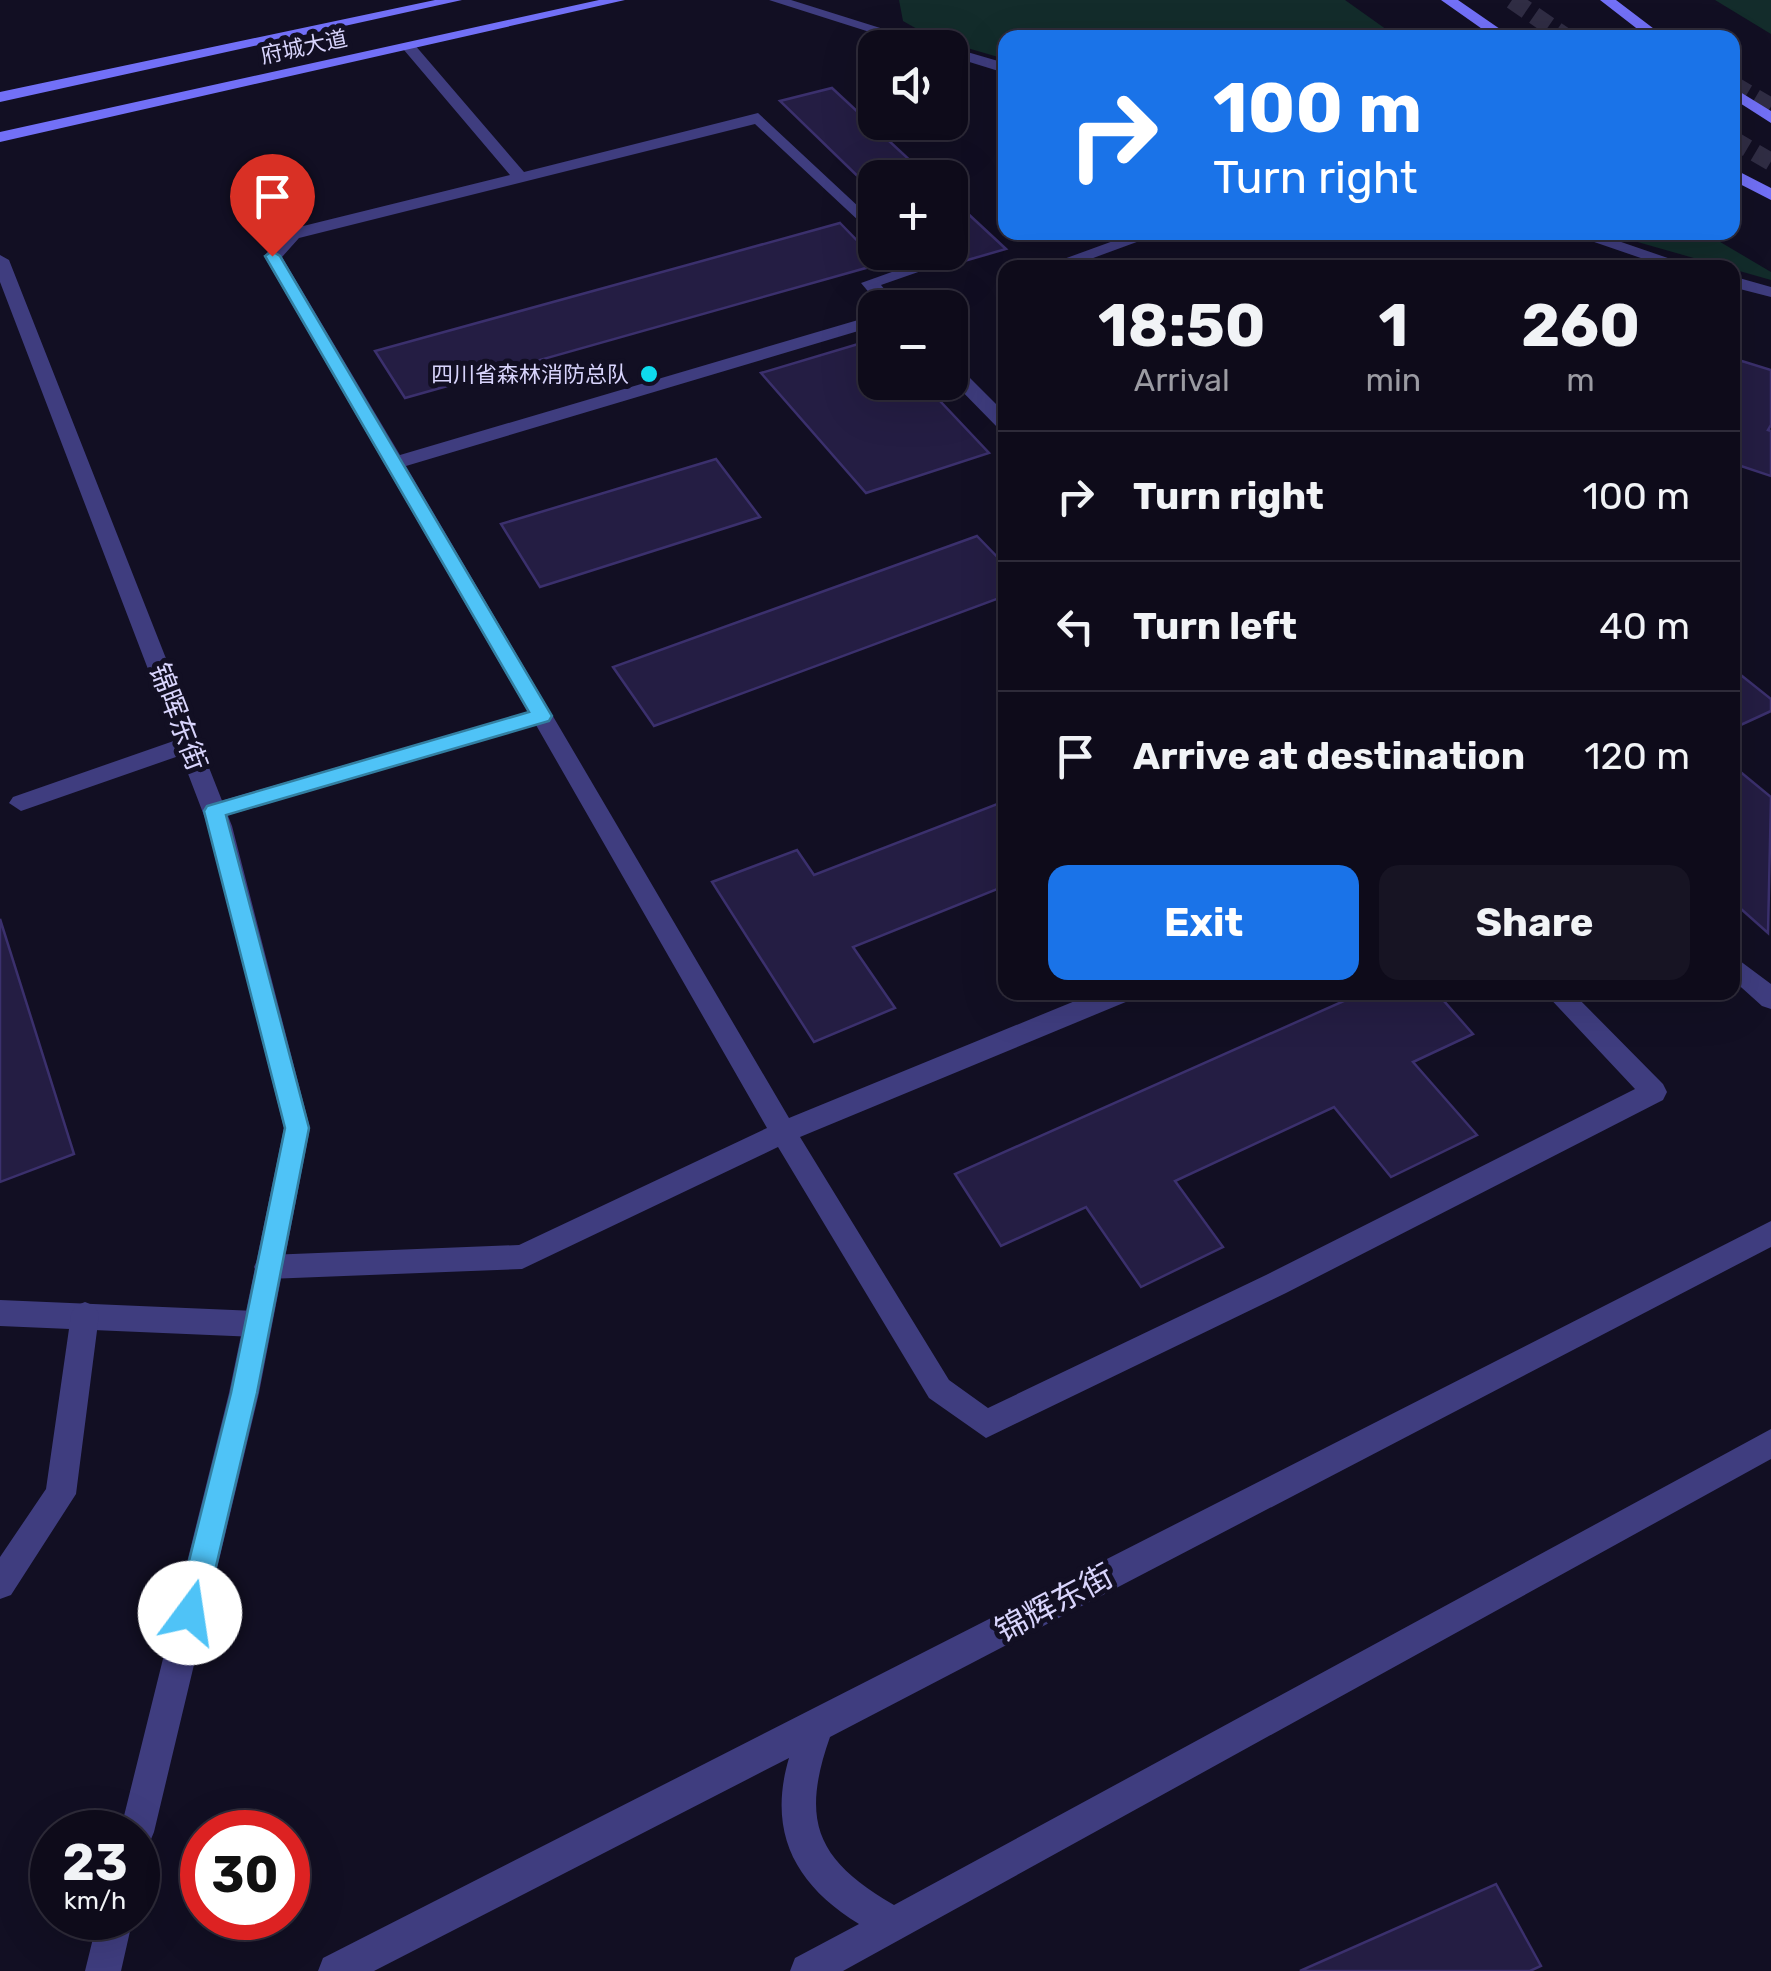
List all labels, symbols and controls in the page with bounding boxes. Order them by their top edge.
street label: 府城大道 [258,25,350,69]
map controls [858,30,968,400]
button: sound [858,30,968,140]
text: 100 m [1213,67,1422,150]
icon: right [1048,70,1178,200]
text: Turn right [1213,151,1417,204]
pin [230,154,315,257]
button: + [858,160,968,270]
icon: arrive [245,169,300,224]
button: − [858,290,968,400]
text: 18:50 [1098,290,1266,361]
text: 1 [1378,290,1408,361]
text: 260 [1521,290,1640,361]
place label: 四川省森林消防总队 [431,361,629,388]
text: Arrival [1134,361,1230,399]
text: min [1366,361,1421,399]
text: m [1566,361,1595,399]
marker: 四川省森林消防总队 [638,363,660,385]
icon: right [1048,469,1103,524]
text: Turn right [1133,473,1324,519]
text: 100 m [1582,473,1690,519]
icon: left [1048,599,1103,654]
text: Turn left [1133,603,1297,649]
text: 40 m [1599,603,1690,649]
street label: 锦晖东街 [143,659,213,775]
icon: arrive [1048,729,1103,784]
text: Arrive at destination [1133,733,1525,779]
text: 120 m [1584,733,1690,779]
button: Exit [1048,865,1359,980]
button: Share [1379,865,1690,980]
street label: 锦辉东街 [989,1556,1119,1650]
position arrow [138,1561,242,1665]
speed limit sign: 30 [180,1810,310,1940]
text: 23 [62,1833,128,1893]
text: km/h [64,1886,126,1915]

